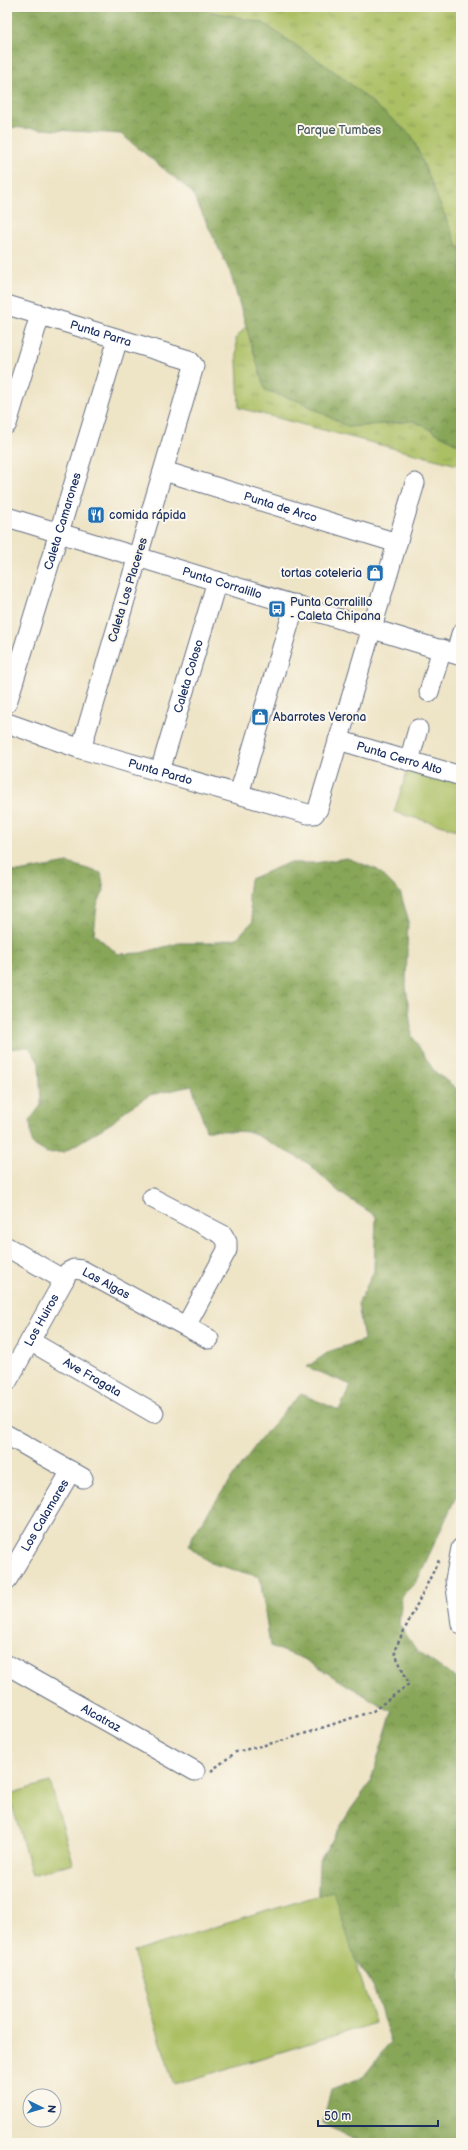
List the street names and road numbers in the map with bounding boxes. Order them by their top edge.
street label: Punta Parra [68,317,134,350]
street label: Caleta Camarones [40,471,84,572]
street label: Punta de Arco [242,489,319,526]
street label: Caleta Los Placeres [105,536,151,644]
street label: Punta Corralillo [180,564,264,602]
street label: Caleta Coloso [170,637,207,715]
street label: Punta Cerro Alto [355,738,444,778]
street label: Punta Pardo [127,755,194,788]
street label: Las Algas [80,1264,133,1302]
street label: Los Huiros [21,1291,62,1349]
street label: Ave Fragata [60,1354,124,1400]
street label: Los Calamares [18,1476,72,1554]
street label: Alcatraz [78,1701,124,1735]

